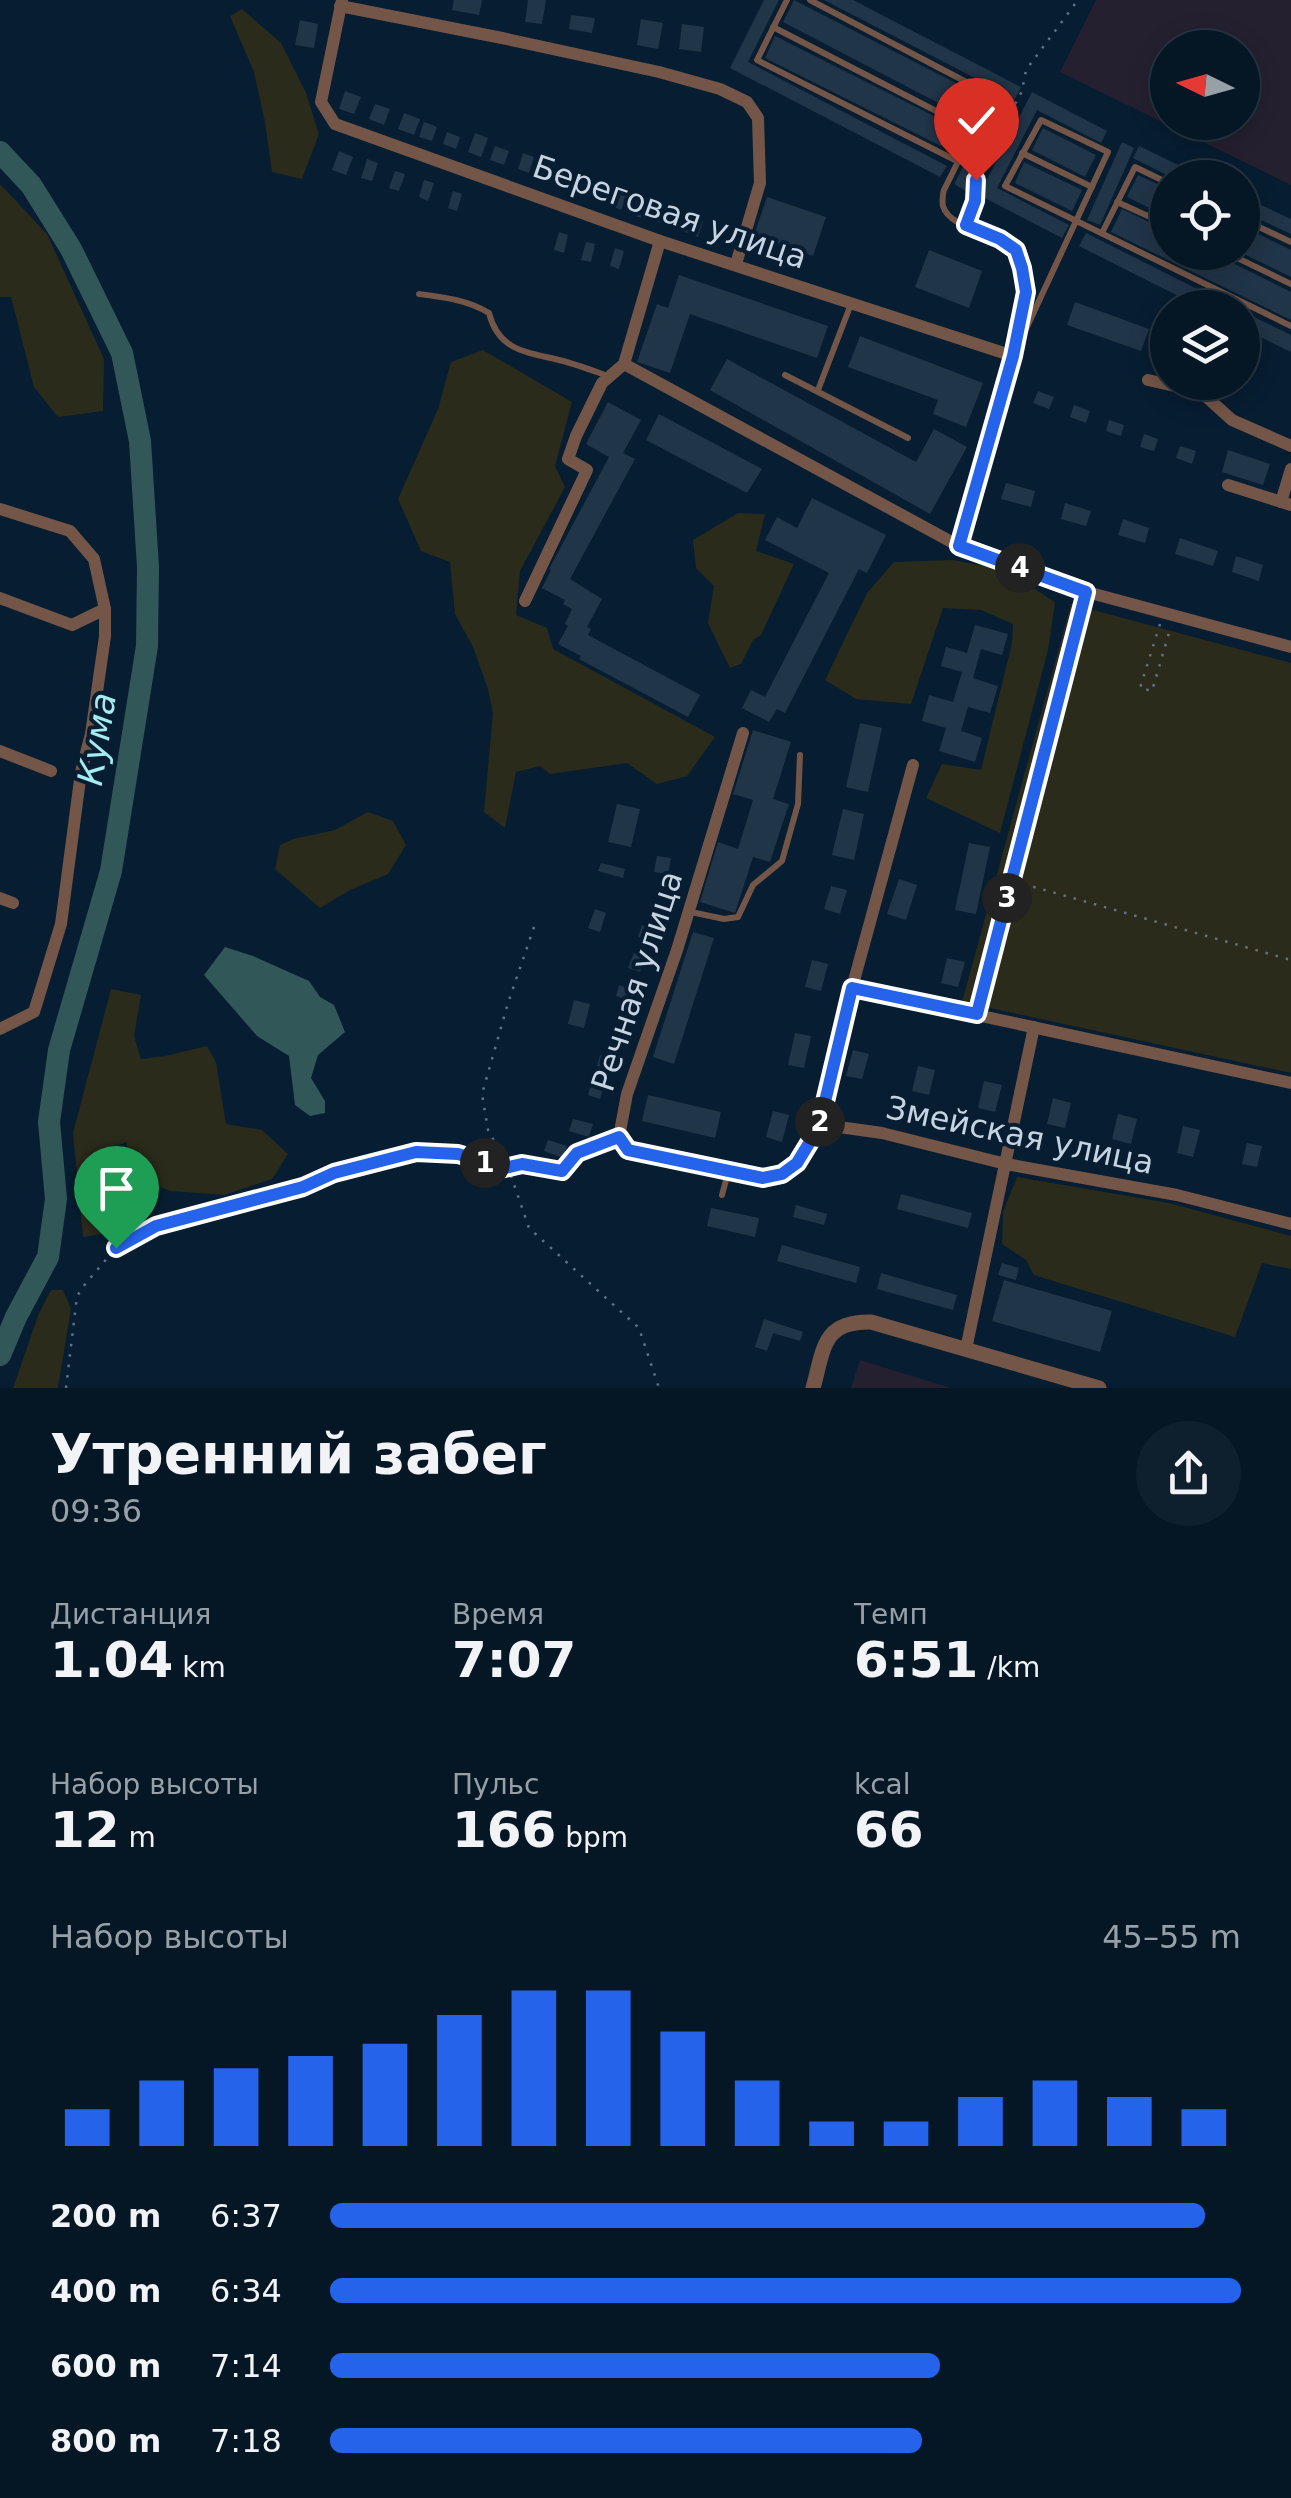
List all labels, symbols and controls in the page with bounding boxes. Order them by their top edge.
north arrow [1150,30,1260,140]
map controls [1150,30,1260,400]
pin [934,78,1019,181]
icon: check [949,93,1004,148]
street label: Береговая улица [528,147,812,277]
button: locate [1150,160,1260,270]
button: layers [1150,290,1260,400]
pin: 4 [995,543,1045,593]
text: 4 [1010,551,1030,584]
water label: Кума [70,690,124,788]
street label: Речная улица [583,866,691,1096]
pin: 3 [982,873,1032,923]
text: 3 [997,881,1017,914]
street label: Змейская улица [883,1088,1157,1182]
pin: 2 [795,1097,845,1147]
text: 2 [810,1105,830,1138]
pin: 1 [460,1138,510,1188]
pin [74,1146,159,1249]
text: 1 [475,1146,495,1179]
icon: arrive [89,1161,144,1216]
button: share [1136,1421,1241,1526]
text: Утренний забег [50,1422,547,1486]
text: 09:36 [50,1492,142,1530]
text: Дистанция [50,1598,211,1631]
text: Время [452,1598,544,1631]
text: Темп [854,1598,928,1631]
text: 1.04 [50,1631,173,1689]
text: 7:07 [452,1631,576,1689]
text: 6:51 [854,1631,978,1689]
text: km [173,1651,226,1684]
text: /km [978,1651,1040,1684]
text: Набор высоты [50,1768,259,1801]
text: Пульс [452,1768,539,1801]
text: kcal [854,1768,911,1801]
text: 12 [50,1801,120,1859]
text: 166 [452,1801,556,1859]
text: 66 [854,1801,924,1859]
text: m [120,1821,156,1854]
text: bpm [556,1821,628,1854]
text: Набор высоты [50,1918,289,1956]
text: 45–55 m [1102,1918,1241,1956]
text: 200 m [50,2197,161,2235]
text: 6:37 [210,2197,282,2235]
text: 400 m [50,2272,161,2310]
text: 6:34 [210,2272,282,2310]
text: 600 m [50,2347,161,2385]
text: 7:14 [210,2347,282,2385]
text: 800 m [50,2422,161,2460]
text: 7:18 [210,2422,282,2460]

